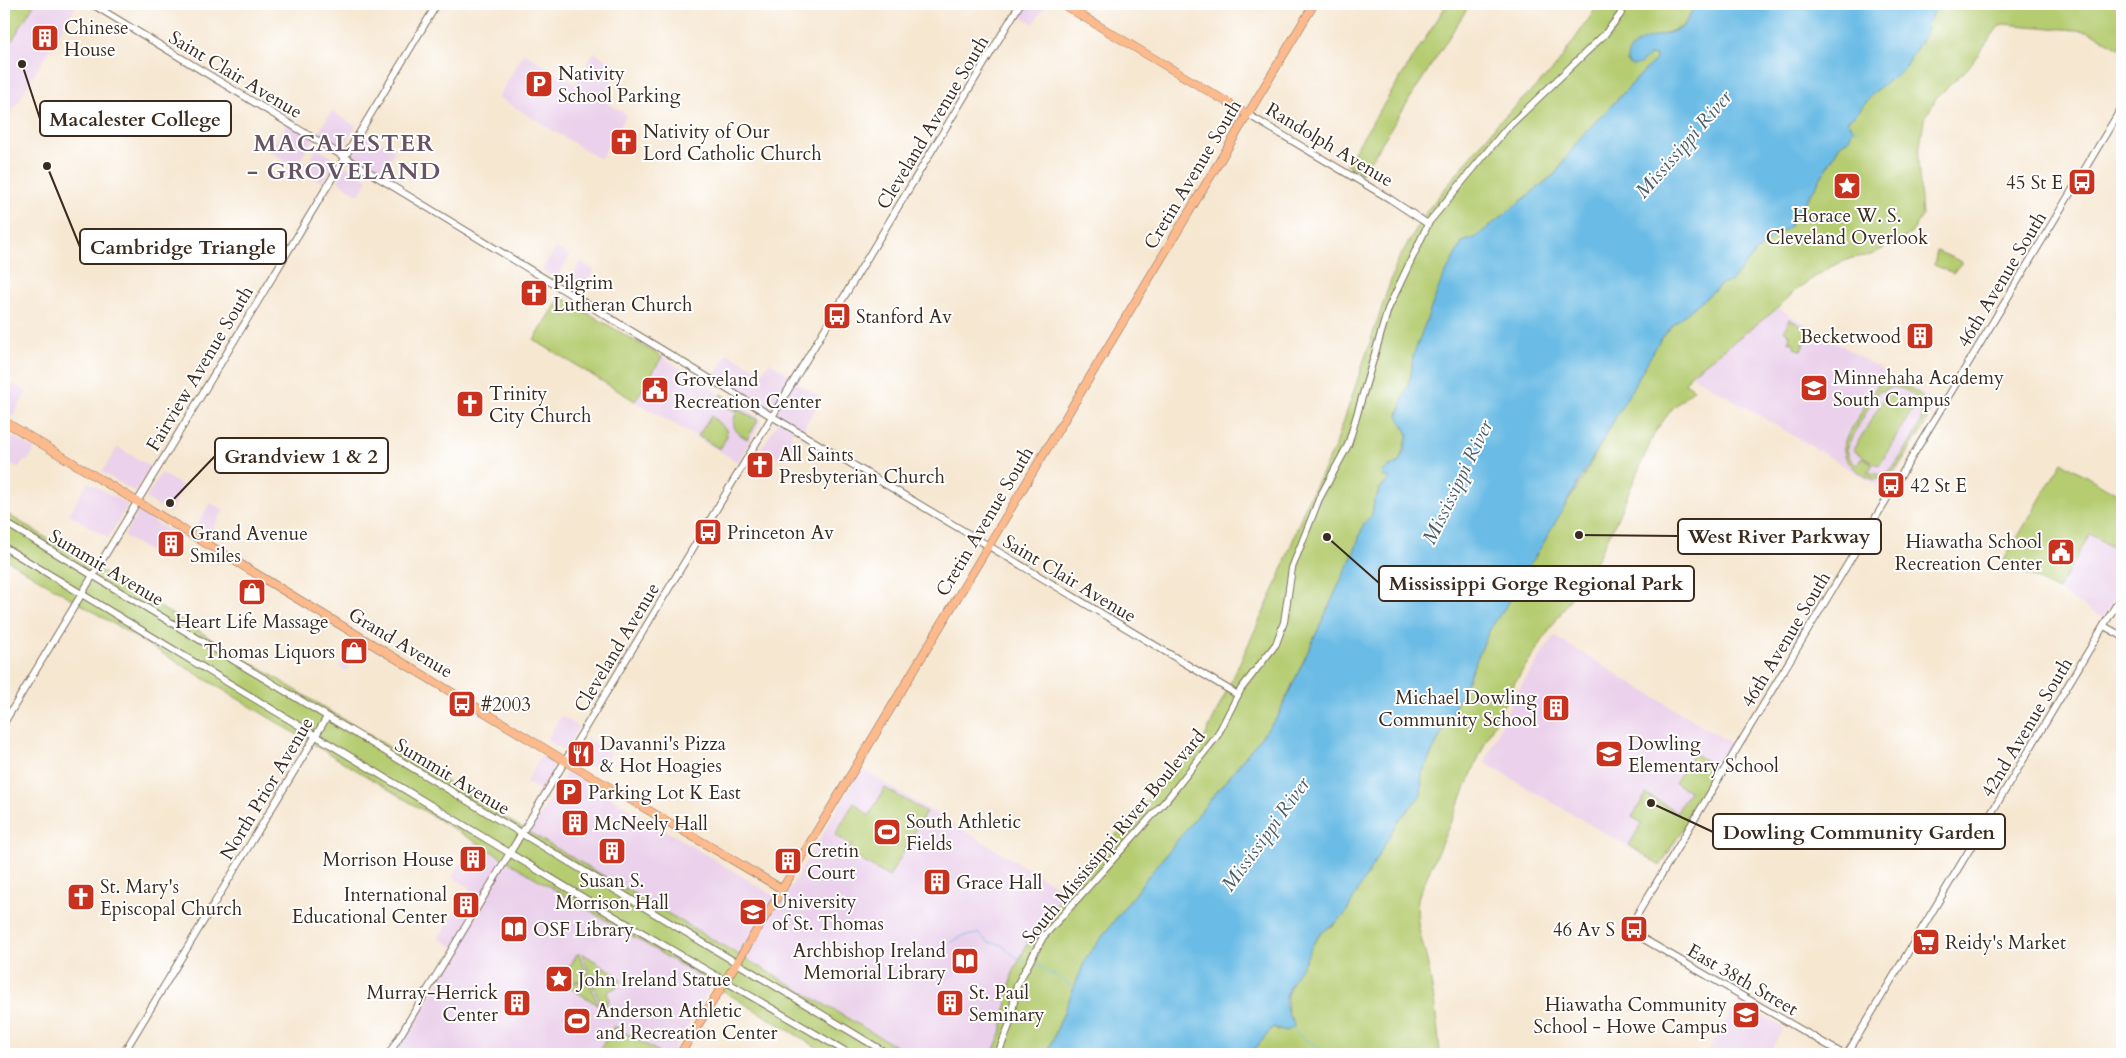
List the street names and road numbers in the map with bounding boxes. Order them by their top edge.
street label: Saint Clair Avenue [164,25,307,125]
street label: Cleveland Avenue South [871,30,995,214]
street label: Cretin Avenue South [1138,94,1248,254]
street label: Randolph Avenue [1261,96,1398,193]
street label: 46th Avenue South [1951,206,2053,352]
street label: Fairview Avenue South [140,281,260,456]
street label: Cretin Avenue South [930,441,1040,601]
street label: Summit Avenue [44,523,169,613]
street label: Saint Clair Avenue [998,529,1141,629]
street label: 46th Avenue South [1735,566,1837,712]
street label: Cleveland Avenue [568,578,666,717]
street label: Grand Avenue [343,601,458,684]
street label: 42nd Avenue South [1975,652,2079,802]
street label: North Prior Avenue [214,712,320,865]
street label: South Mississippi River Boulevard [1016,724,1211,949]
street label: Summit Avenue [390,732,515,822]
street label: East 38th Street [1682,938,1803,1022]

